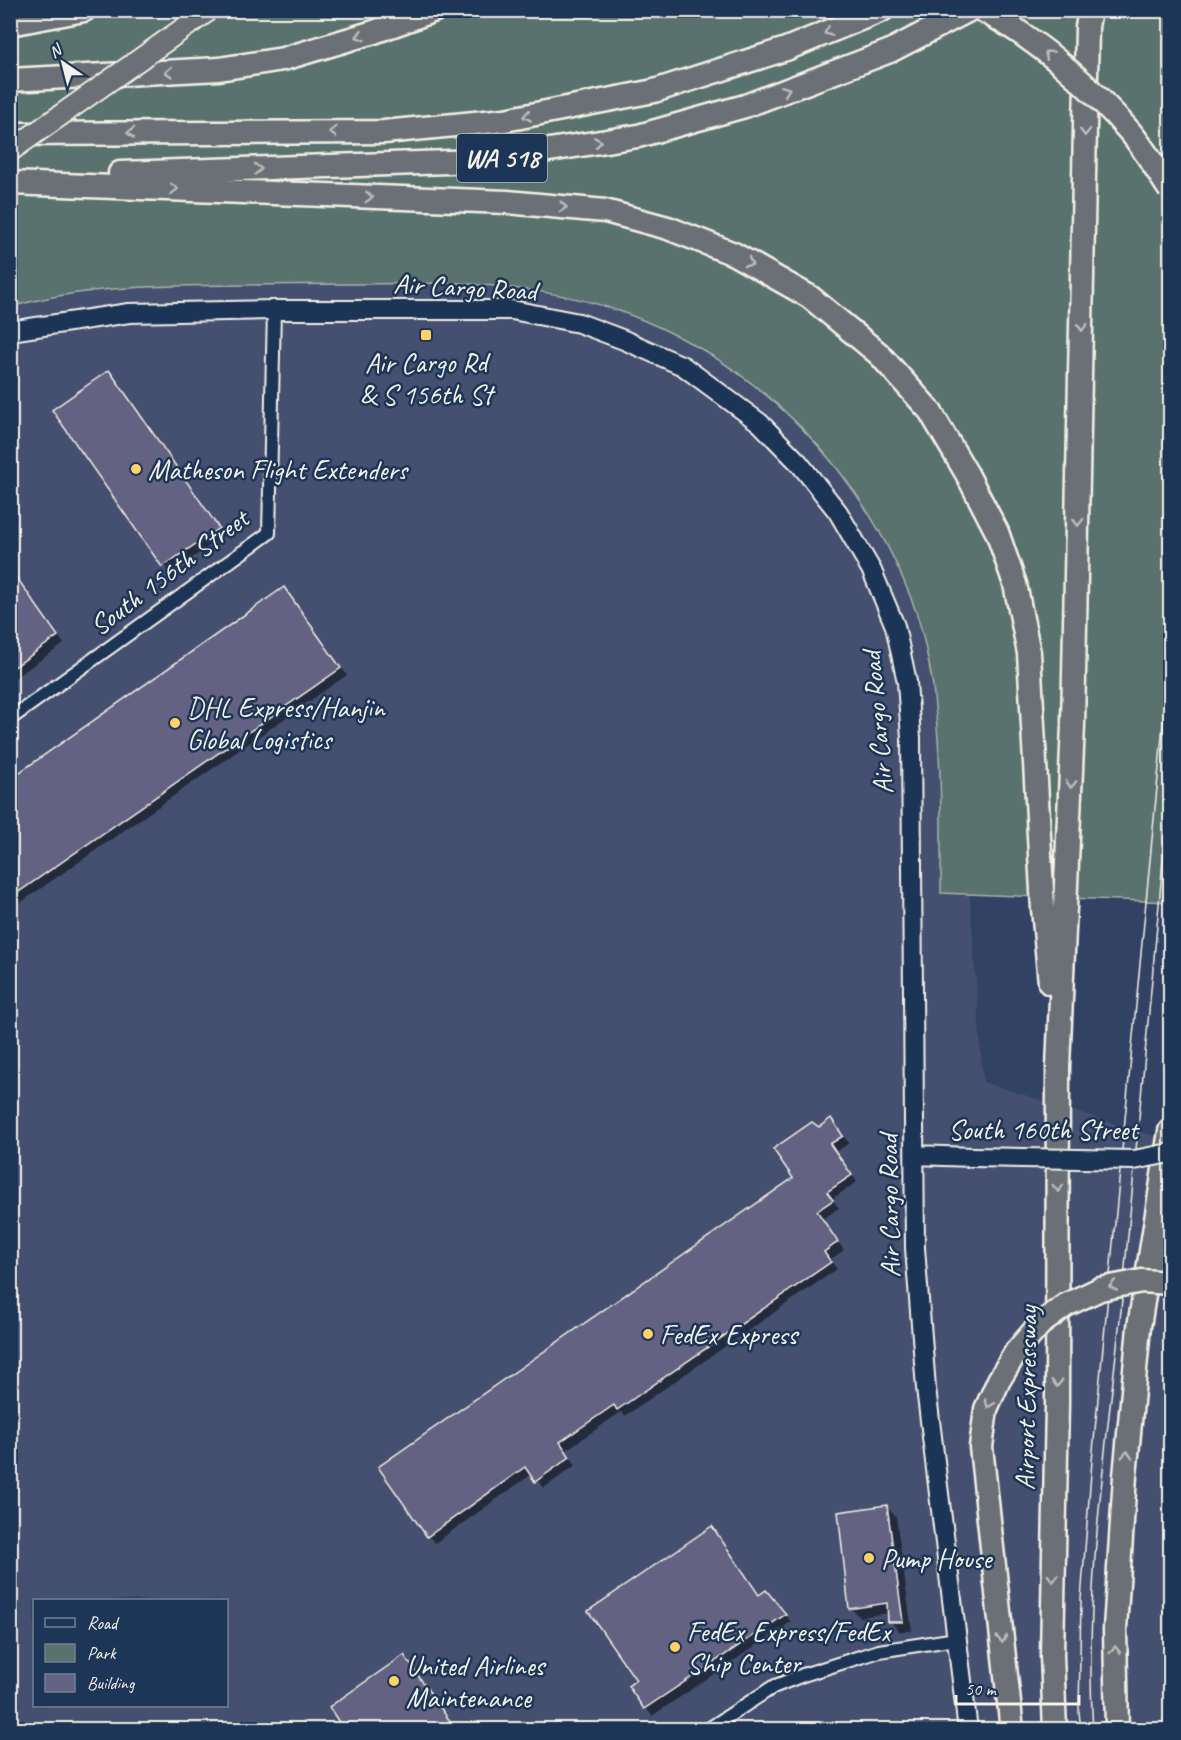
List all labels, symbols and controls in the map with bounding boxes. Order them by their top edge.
one-way arrow [823,25,834,37]
one-way arrow [355,29,365,41]
north arrow [33,33,93,93]
text: N [45,39,67,63]
one-way arrow [1044,50,1055,61]
one-way arrow [164,65,173,78]
one-way arrow [780,85,790,98]
one-way arrow [522,109,532,122]
one-way arrow [328,126,337,138]
one-way arrow [126,127,135,139]
one-way arrow [1079,127,1092,136]
road number: WA 518 [457,134,547,182]
one-way arrow [594,137,603,149]
one-way arrow [253,162,262,175]
one-way arrow [169,183,178,196]
one-way arrow [364,190,373,203]
one-way arrow [559,200,568,213]
one-way arrow [743,255,753,267]
street label: Air Cargo Road [393,266,541,308]
one-way arrow [1076,322,1088,331]
marker: Air Cargo Rd & S 156th St [419,328,433,342]
place label: Air Cargo Rd & S 156th St [360,345,496,412]
place label: Matheson Flight Extenders [148,452,410,487]
marker: Matheson Flight Extenders [129,462,143,476]
street label: South 156th Street [83,499,257,643]
one-way arrow [1072,517,1084,526]
street label: Air Cargo Road [853,646,901,796]
place label: DHL Express/Hanjin Global Logistics [187,690,386,757]
marker: DHL Express/Hanjin Global Logistics [168,716,182,730]
one-way arrow [1064,779,1077,788]
street label: South 160th Street [948,1112,1140,1147]
street label: Air Cargo Road [870,1130,908,1278]
one-way arrow [1052,1184,1064,1193]
one-way arrow [1108,1279,1118,1292]
street label: Airport Expressway [1007,1303,1045,1491]
place label: FedEx Express [660,1317,800,1352]
marker: FedEx Express [641,1327,655,1341]
one-way arrow [1051,1379,1063,1388]
one-way arrow [984,1398,997,1409]
one-way arrow [1120,1451,1133,1460]
place label: Pump House [881,1541,993,1576]
marker: Pump House [862,1551,876,1565]
one-way arrow [1047,1574,1060,1583]
legend [33,1599,228,1707]
text: Road [87,1612,120,1634]
place label: FedEx Express/FedEx Ship Center [687,1614,893,1681]
one-way arrow [995,1635,1008,1644]
marker: FedEx Express/FedEx Ship Center [668,1640,682,1654]
text: Park [87,1642,117,1664]
one-way arrow [1109,1646,1122,1655]
place label: United Airlines Maintenance [406,1648,547,1715]
scale bar [956,1668,1079,1706]
text: Building [87,1672,136,1694]
marker: United Airlines Maintenance [387,1674,401,1688]
text: 50 m [965,1678,998,1700]

